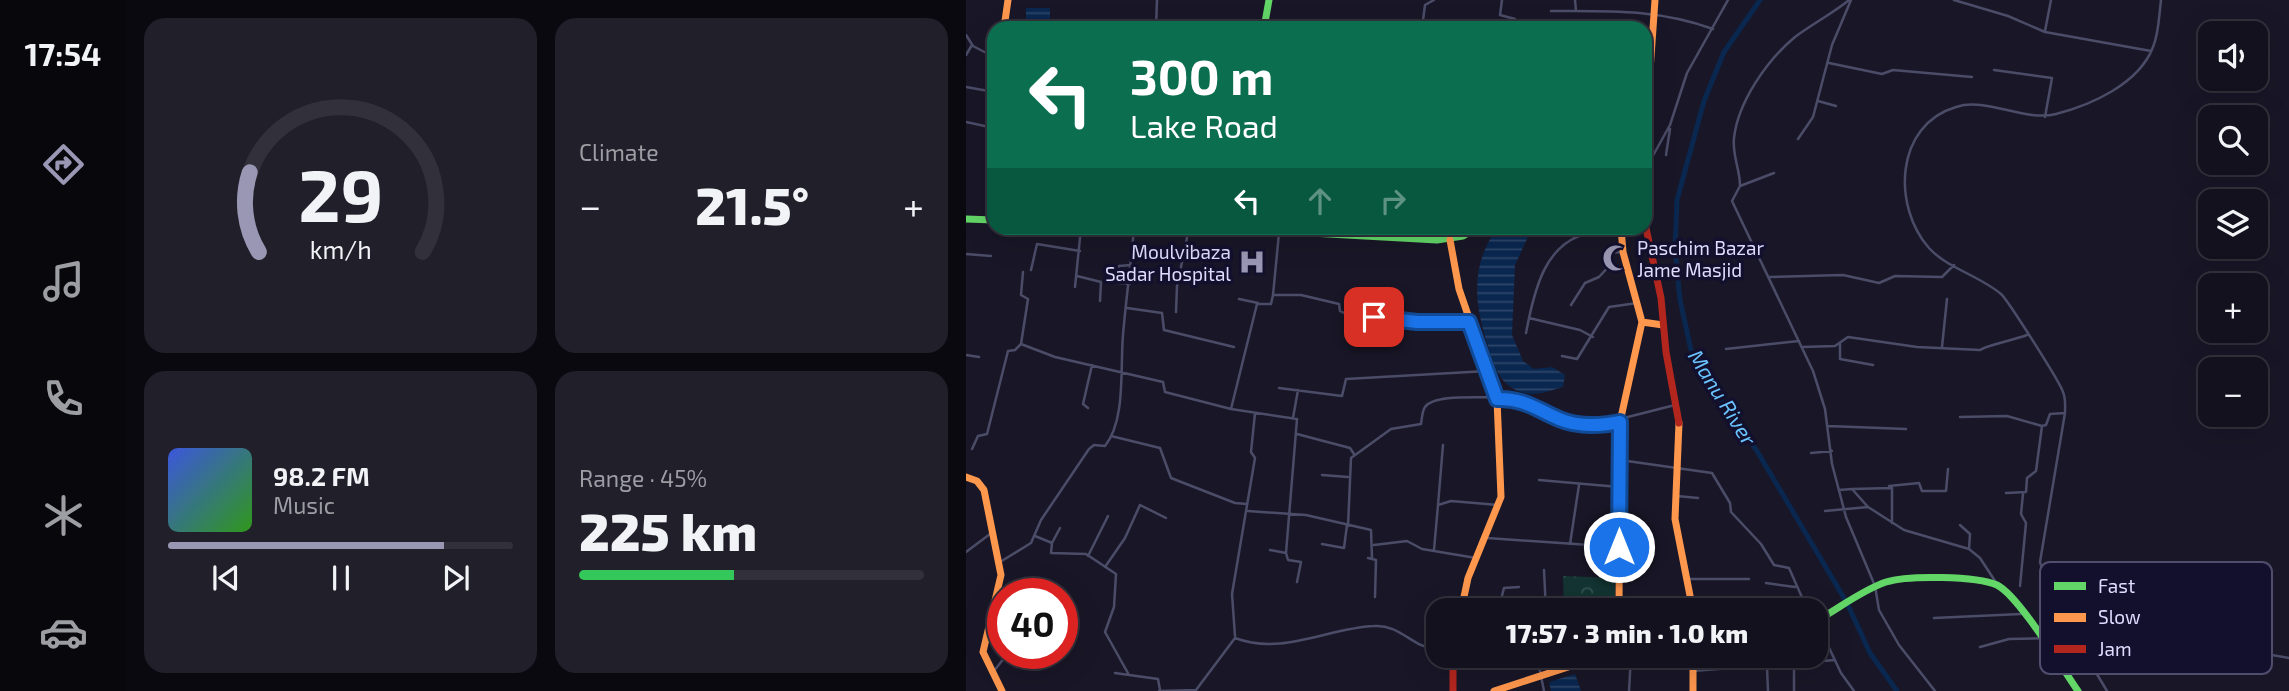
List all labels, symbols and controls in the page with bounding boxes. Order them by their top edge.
map controls [2198,21,2268,427]
button: sound [2198,21,2268,91]
text: 17:54 [25,34,102,72]
text: 300 m [1130,46,1273,105]
icon: left [1015,49,1106,140]
button: search [2198,105,2268,175]
text: Lake Road [1130,106,1278,144]
text: Climate [579,138,659,166]
icon: directions [39,140,88,189]
text: 29 [298,149,383,237]
text: 21.5° [695,173,809,235]
text: − [579,182,601,228]
text: + [903,182,924,228]
icon: left [1228,182,1266,220]
icon: ahead [1301,182,1339,220]
icon: right [1374,182,1412,220]
button: layers [2198,189,2268,259]
text: km/h [309,233,372,263]
place label: Paschim Bazar Jame Masjid [1637,236,1764,281]
place label: Moulvibaza Sadar Hospital [1105,240,1231,285]
mosque icon: Paschim Bazar Jame Masjid [1601,243,1631,273]
hospital icon: Moulvibaza Sadar Hospital [1237,247,1267,277]
icon: music [39,257,88,306]
button: + [2198,273,2268,343]
pin [1344,287,1404,347]
icon: arrive [1355,298,1393,336]
water label: Manu River [1684,345,1763,450]
button: − [2198,357,2268,427]
icon: phone [39,374,88,423]
text: 98.2 FM [273,460,370,491]
text: Range · 45% [579,464,707,492]
icon: climate [39,491,88,540]
text: Music [273,491,335,519]
text: 225 km [579,499,757,561]
position arrow [1582,510,1656,584]
icon: previous [207,559,245,597]
icon: pause [322,559,360,597]
icon: next [437,559,475,597]
legend [2040,562,2272,674]
text: Fast [2098,574,2135,597]
speed limit sign: 40 [987,578,1078,669]
text: Slow [2098,605,2141,628]
icon: car [39,608,88,657]
text: 17:57 · 3 min · 1.0 km [1506,617,1748,648]
text: Jam [2098,637,2132,660]

